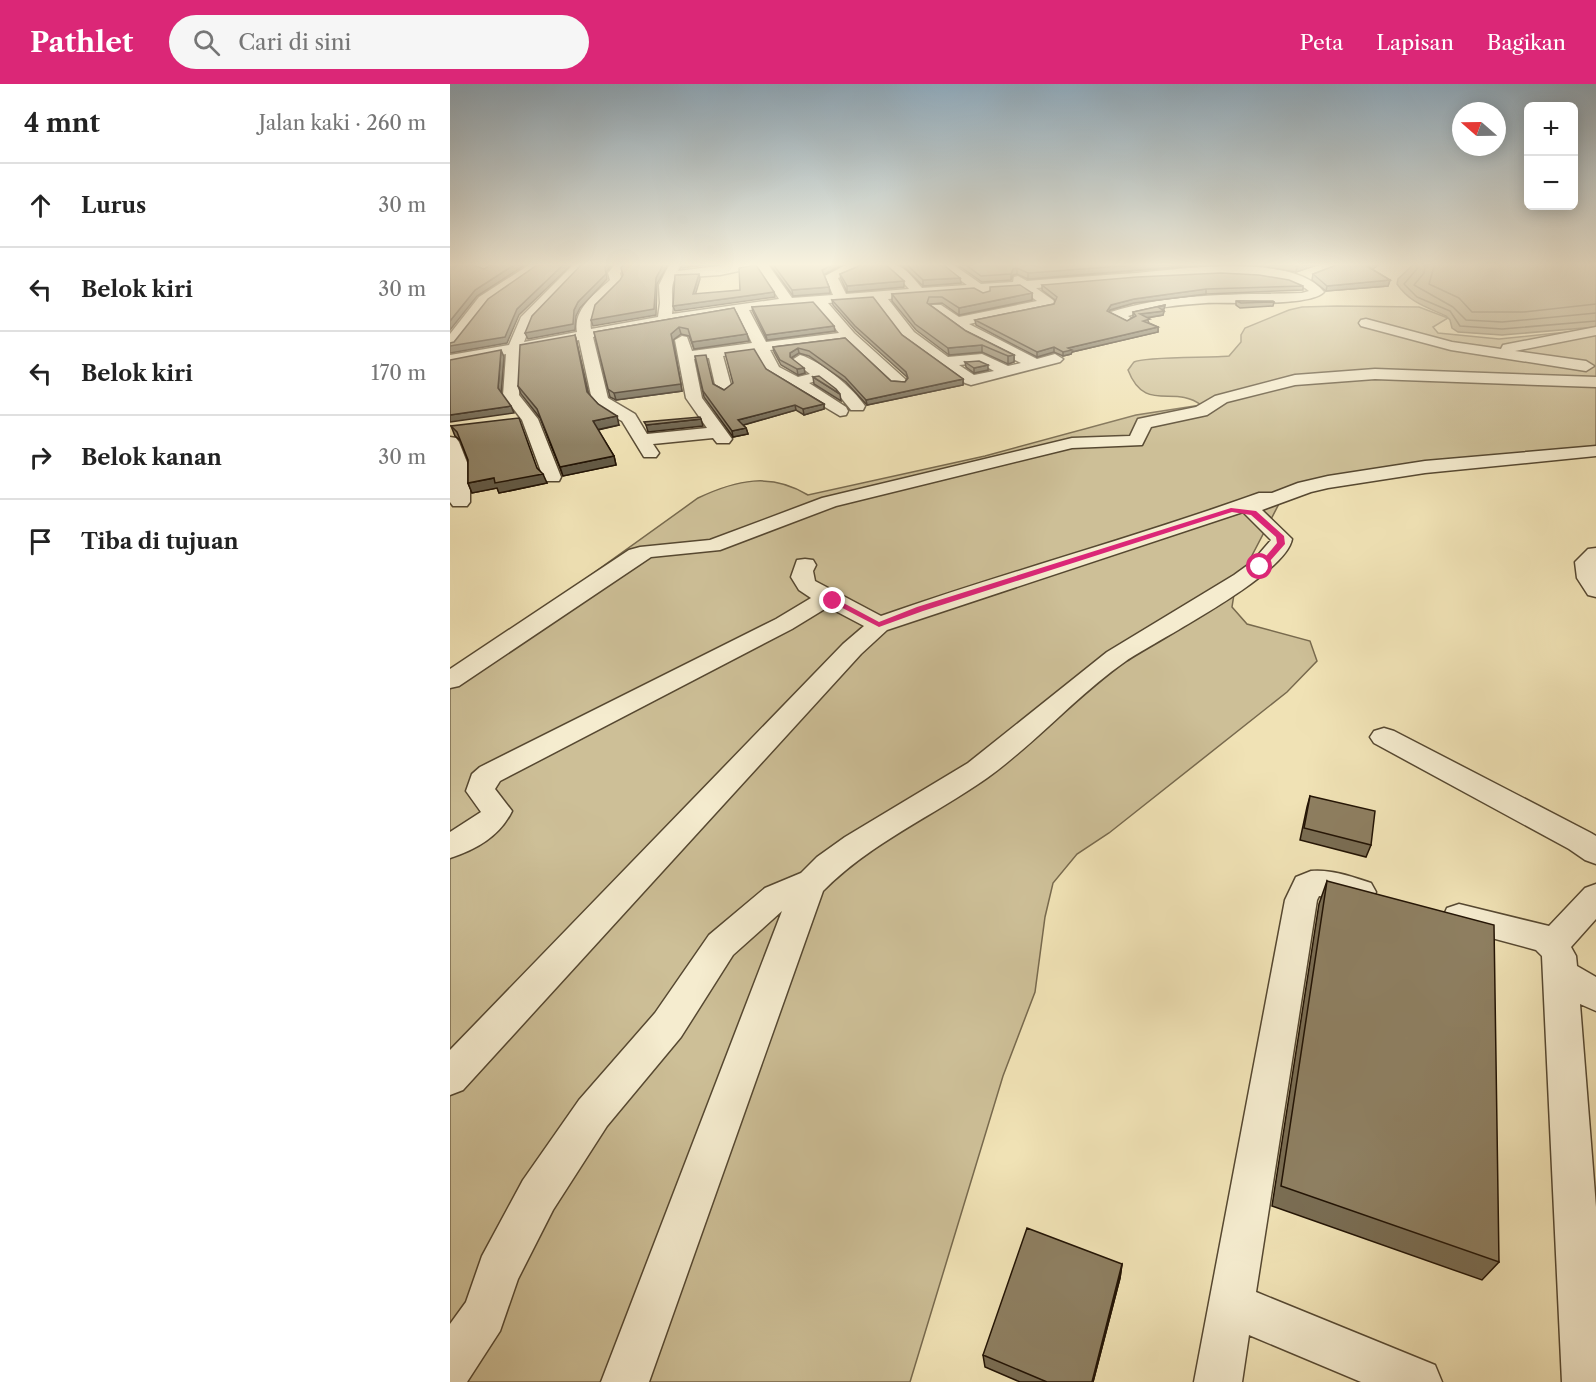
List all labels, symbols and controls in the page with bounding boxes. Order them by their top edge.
search box [169,15,589,69]
text: Pathlet [30,25,133,59]
icon: search [190,26,223,59]
text: Cari di sini [238,29,351,56]
text: Peta [1300,30,1343,55]
text: Lapisan [1376,30,1454,55]
text: Bagikan [1487,30,1566,55]
north arrow [1452,102,1506,156]
map controls [1524,102,1578,210]
button: + [1524,102,1578,156]
text: 4 mnt [24,107,100,139]
text: Jalan kaki · 260 m [259,111,426,135]
button: − [1524,156,1578,210]
icon: ahead [24,189,57,222]
text: Lurus [81,192,146,219]
text: 30 m [378,193,426,217]
icon: left [24,273,57,306]
text: Belok kiri [81,276,193,303]
text: 30 m [378,277,426,301]
icon: left [24,357,57,390]
text: Belok kiri [81,360,193,387]
text: 170 m [371,361,426,385]
icon: right [24,441,57,474]
text: Belok kanan [81,444,222,471]
text: 30 m [378,445,426,469]
icon: arrive [24,525,57,558]
text: Tiba di tujuan [81,528,239,555]
route start [1246,553,1272,579]
route end [819,587,845,613]

